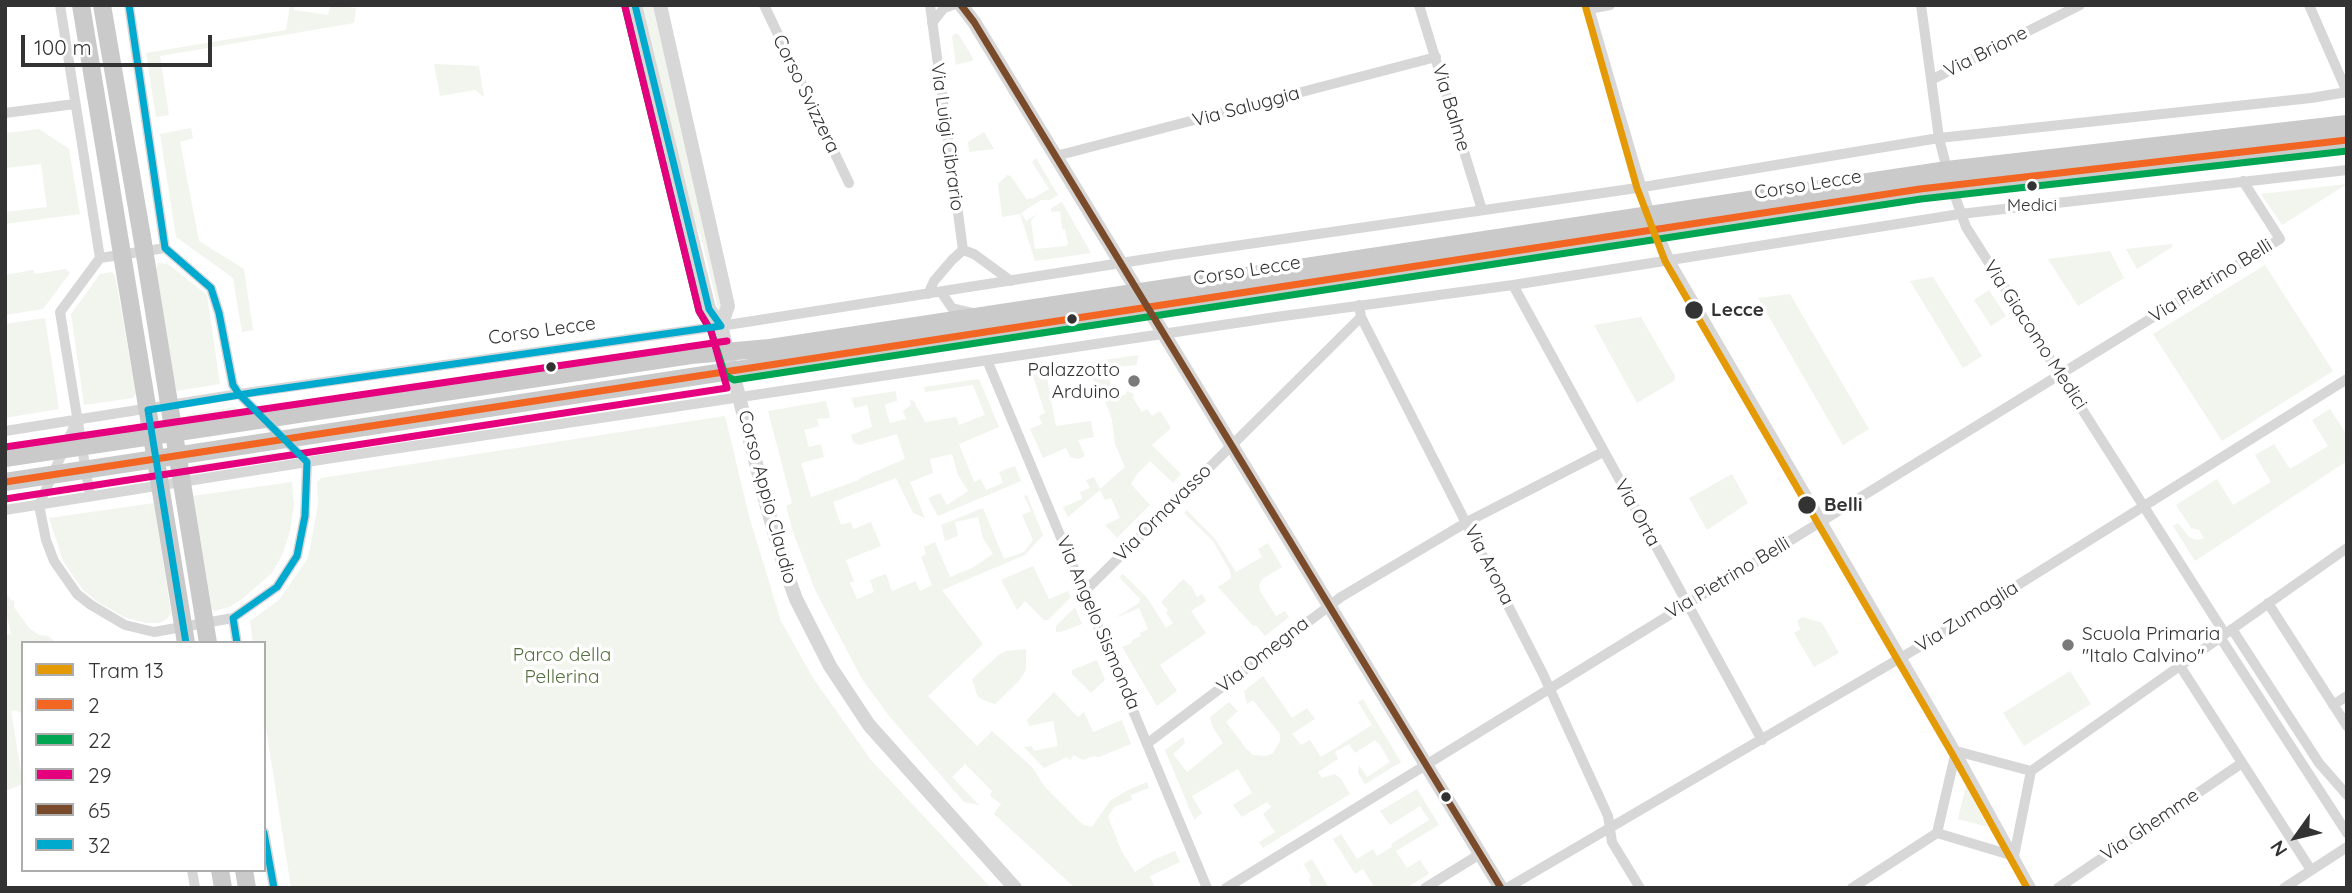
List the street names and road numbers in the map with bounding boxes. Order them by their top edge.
street label: Via Brione [1941,21,2031,83]
street label: Corso Svizzera [767,31,845,157]
street label: Via Luigi Cibrario [925,62,969,212]
street label: Via Balme [1427,62,1475,154]
street label: Via Saluggia [1190,82,1302,132]
street label: Corso Lecce [1753,165,1863,205]
street label: Via Pietrino Belli [2145,234,2277,328]
street label: Corso Lecce [1192,251,1302,291]
street label: Via Giacomo Medici [1978,256,2092,414]
street label: Corso Lecce [487,312,597,350]
street label: Corso Appio Claudio [733,408,801,586]
street label: Via Ornavasso [1110,460,1216,566]
street label: Via Orta [1609,475,1665,551]
street label: Via Arona [1459,521,1519,609]
street label: Via Pietrino Belli [1662,532,1794,624]
street label: Via Angelo Sismonda [1051,533,1145,713]
street label: Via Zumaglia [1911,576,2023,658]
street label: Via Omegna [1213,612,1313,698]
street label: Via Ghemme [2097,784,2203,866]

